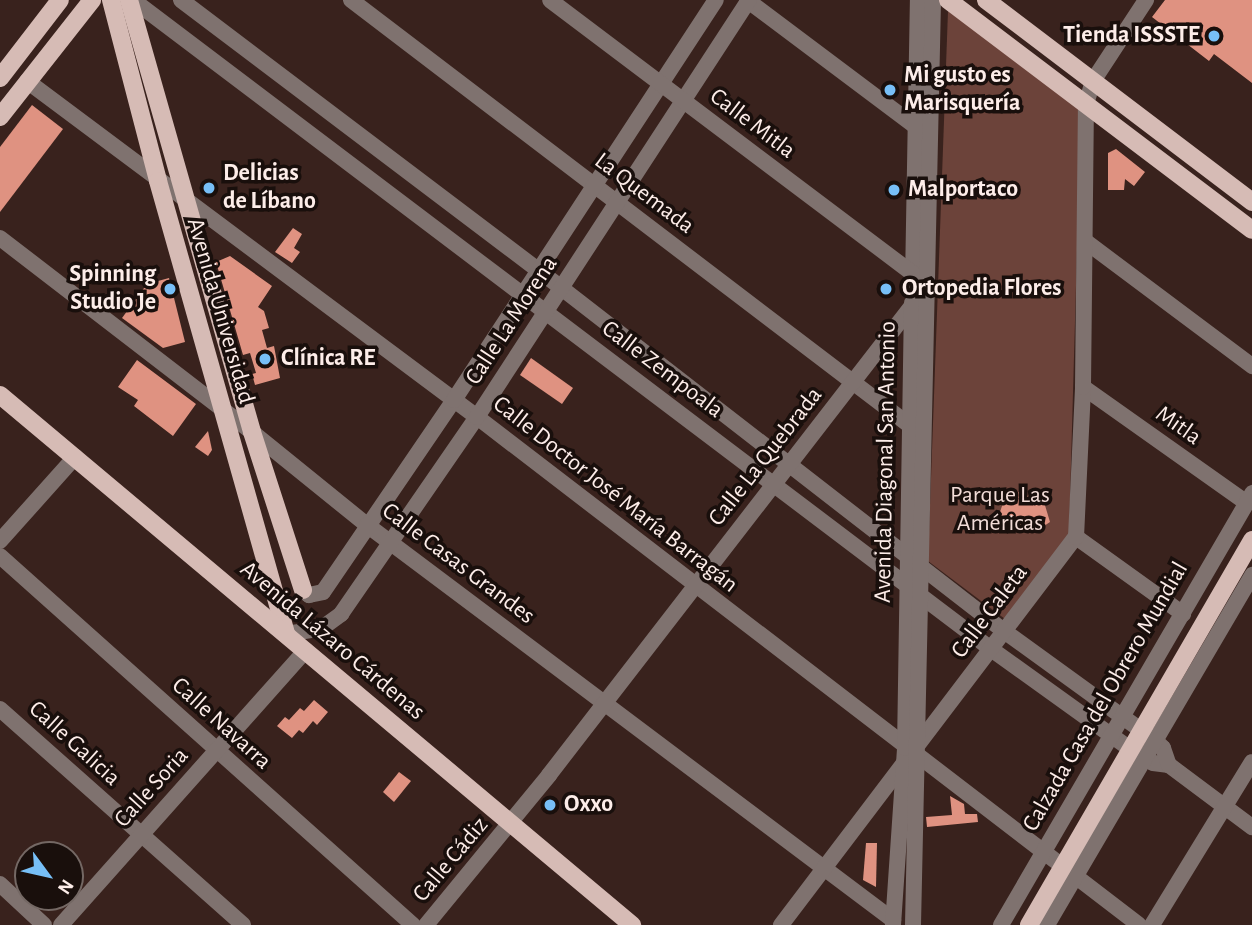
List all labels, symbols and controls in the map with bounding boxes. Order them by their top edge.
place label: Tienda ISSSTE [1063,22,1200,50]
marker: Tienda ISSSTE [1206,28,1222,44]
place label: Mi gusto es Marisquería [904,62,1021,118]
street label: Calle Mitla [703,82,801,166]
marker: Mi gusto es Marisquería [882,82,898,98]
street label: La Quemada [588,147,700,241]
place label: Delicias de Líbano [223,160,316,216]
place label: Malportaco [908,176,1018,204]
marker: Delicias de Líbano [201,180,217,196]
marker: Malportaco [886,182,902,198]
street label: Avenida Universidad [180,215,260,407]
street label: Calle La Morena [460,251,564,391]
place label: Spinning Studio Je [69,261,156,317]
place label: Ortopedia Flores [902,275,1061,303]
marker: Ortopedia Flores [876,279,896,299]
marker: Spinning Studio Je [162,281,178,297]
street label: Calle Zempoala [595,315,729,425]
street label: Avenida Diagonal San Antonio [869,321,903,603]
place label: Clínica RE [281,345,376,373]
marker: Clínica RE [255,349,275,369]
street label: Calle La Quebrada [703,382,829,532]
street label: Calle Doctor José María Barragán [487,390,743,600]
street label: Mitla [1150,400,1206,452]
park label: Parque Las Américas [950,482,1050,538]
street label: Calle Casas Grandes [376,497,540,631]
street label: Avenida Lázaro Cárdenas [234,555,430,727]
street label: Calzada Casa del Obrero Mundial [1017,557,1195,837]
street label: Calle Caleta [945,560,1035,664]
street label: Calle Navarra [165,672,277,776]
street label: Calle Galicia [22,695,126,793]
street label: Calle Soria [109,742,195,834]
place label: Oxxo [564,791,613,819]
marker: Oxxo [542,797,558,813]
street label: Calle Cádiz [407,812,495,908]
north arrow [14,841,84,911]
text: N [54,876,77,897]

